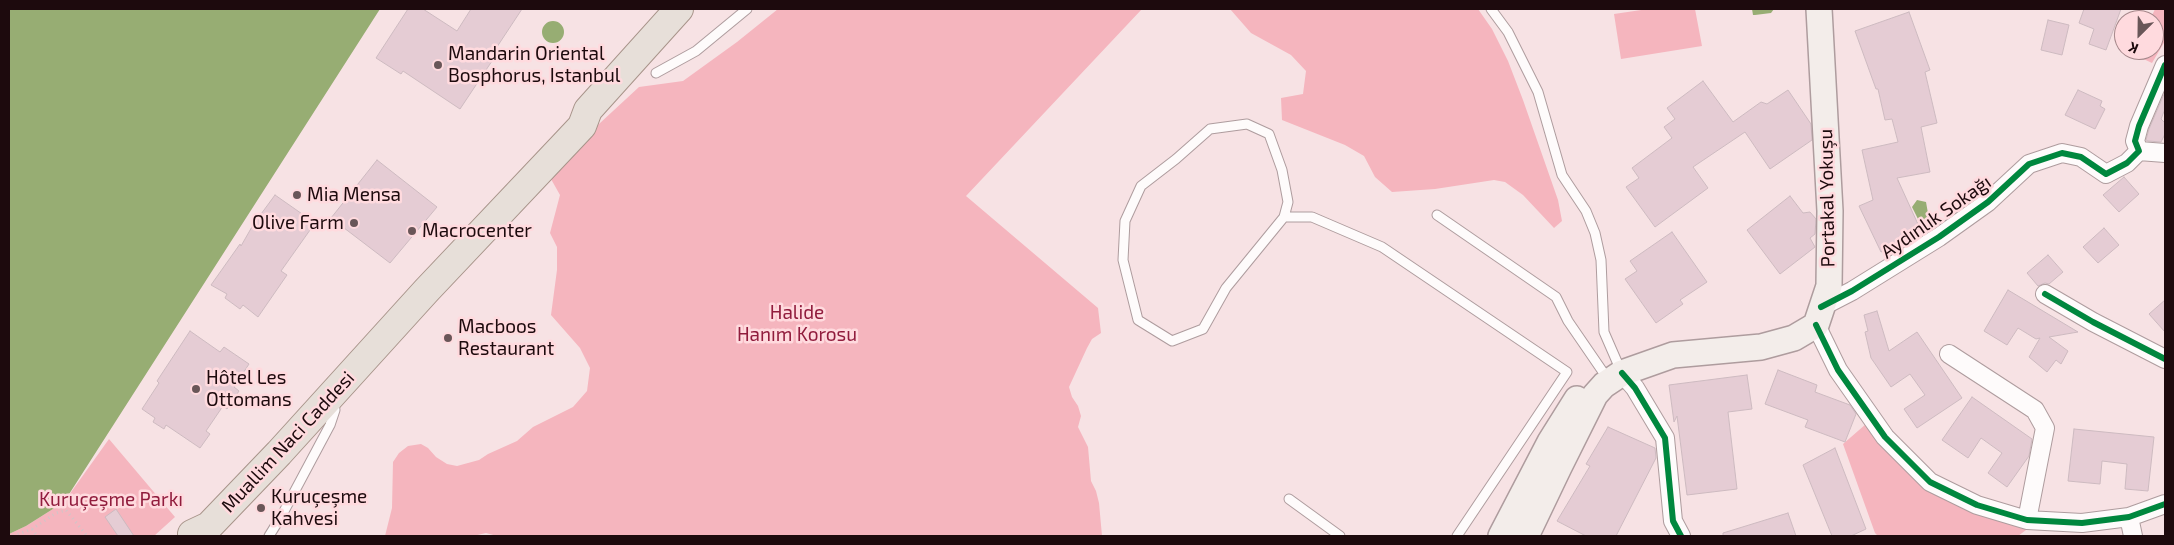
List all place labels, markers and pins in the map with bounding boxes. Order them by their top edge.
place label: Mandarin Oriental Bosphorus, Istanbul [448,43,620,87]
marker: Mandarin Oriental Bosphorus, Istanbul [432,59,444,71]
place label: Mia Mensa [307,184,401,206]
marker: Mia Mensa [291,189,303,201]
place label: Olive Farm [252,212,344,234]
marker: Olive Farm [348,217,360,229]
place label: Macrocenter [422,220,532,242]
marker: Macrocenter [406,225,418,237]
place label: Macboos Restaurant [458,316,554,360]
marker: Macboos Restaurant [442,332,454,344]
place label: Hôtel Les Ottomans [206,367,292,411]
marker: Hôtel Les Ottomans [190,383,202,395]
place label: Kuruçeşme Kahvesi [271,486,367,530]
marker: Kuruçeşme Kahvesi [255,502,267,514]

